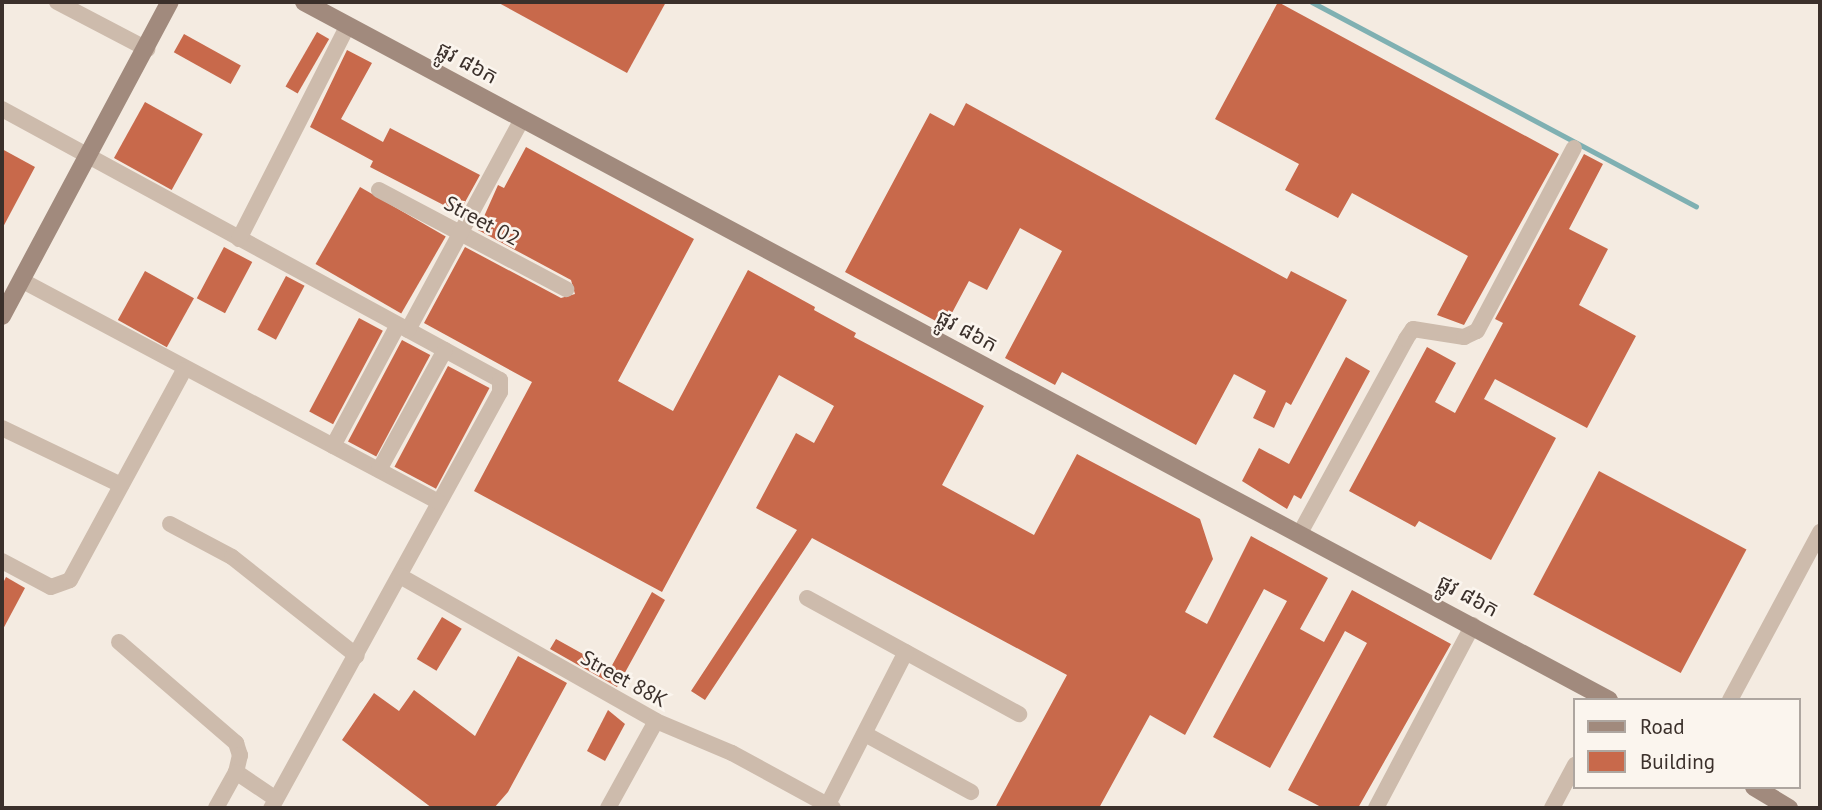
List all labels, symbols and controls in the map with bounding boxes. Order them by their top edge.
street label: ផ្លូវ ៨៦ក [432,36,502,90]
street label: Street 02 [440,191,524,251]
street label: ផ្លូវ ៨៦ក [932,304,1002,358]
street label: ផ្លូវ ៨៦ក [1433,569,1503,623]
street label: Street 88K [576,645,672,713]
legend [1574,698,1801,789]
text: Road [1640,713,1684,740]
text: Building [1640,748,1715,775]

